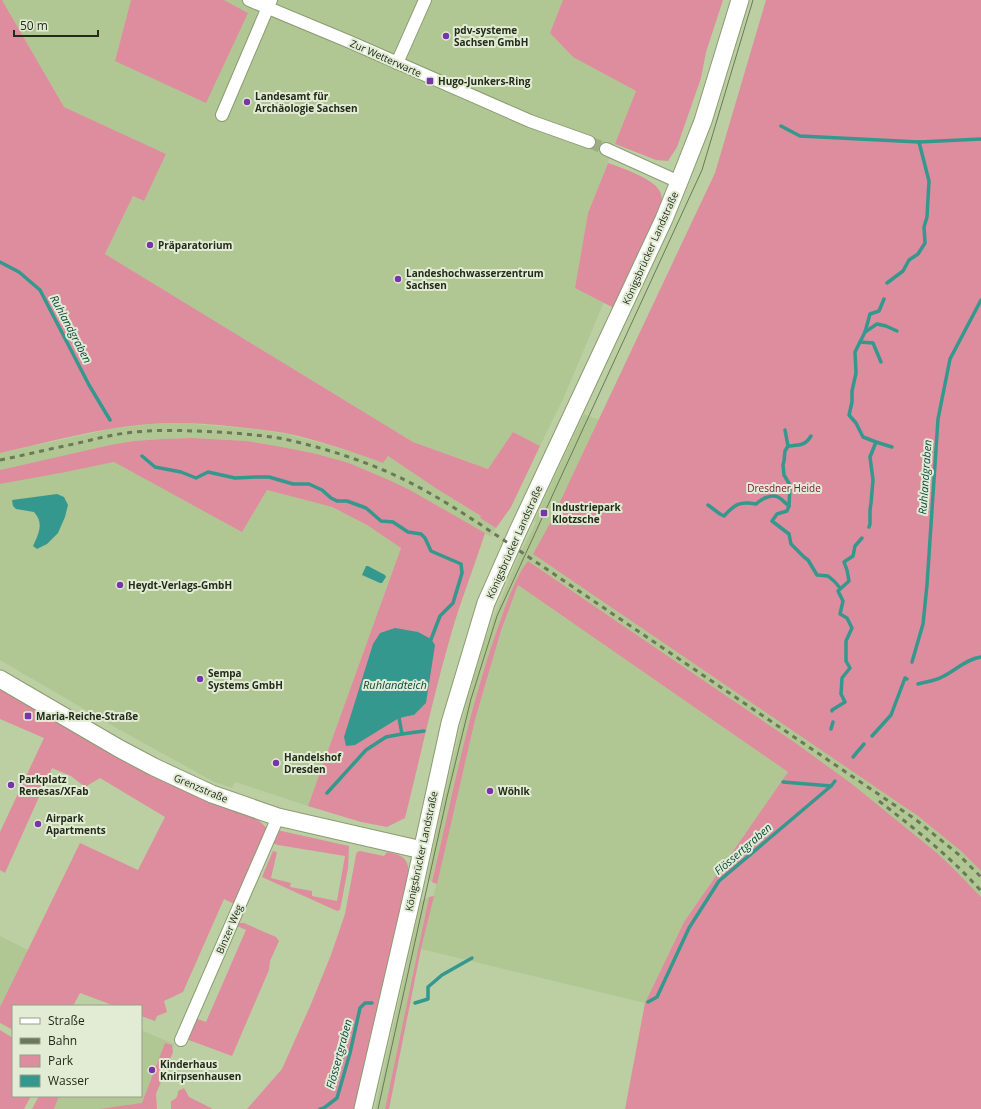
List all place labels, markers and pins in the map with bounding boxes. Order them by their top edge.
place label: pdv-systeme Sachsen GmbH [454,23,528,49]
marker: pdv-systeme Sachsen GmbH [441,31,451,41]
place label: Hugo-Junkers-Ring [438,74,531,88]
marker: Hugo-Junkers-Ring [425,76,435,86]
place label: Landesamt für Archäologie Sachsen [255,89,358,115]
marker: Landesamt für Archäologie Sachsen [242,97,252,107]
place label: Präparatorium [158,238,233,252]
marker: Präparatorium [145,240,155,250]
place label: Landeshochwasserzentrum Sachsen [406,266,544,292]
marker: Landeshochwasserzentrum Sachsen [393,274,403,284]
place label: Industriepark Klotzsche [552,500,622,526]
marker: Industriepark Klotzsche [539,508,549,518]
place label: Heydt-Verlags-GmbH [128,578,232,592]
marker: Heydt-Verlags-GmbH [115,580,125,590]
place label: Sempa Systems GmbH [208,666,283,692]
marker: Sempa Systems GmbH [195,674,205,684]
place label: Maria-Reiche-Straße [36,709,138,723]
marker: Maria-Reiche-Straße [23,711,33,721]
place label: Handelshof Dresden [284,750,342,776]
marker: Handelshof Dresden [271,758,281,768]
place label: Parkplatz Renesas/XFab [19,772,89,798]
marker: Parkplatz Renesas/XFab [6,780,16,790]
place label: Wöhlk [498,784,530,798]
marker: Wöhlk [485,786,495,796]
place label: Airpark Apartments [46,811,106,837]
marker: Airpark Apartments [33,819,43,829]
place label: Kinderhaus Knirpsenhausen [160,1057,241,1083]
marker: Kinderhaus Knirpsenhausen [147,1065,157,1075]

